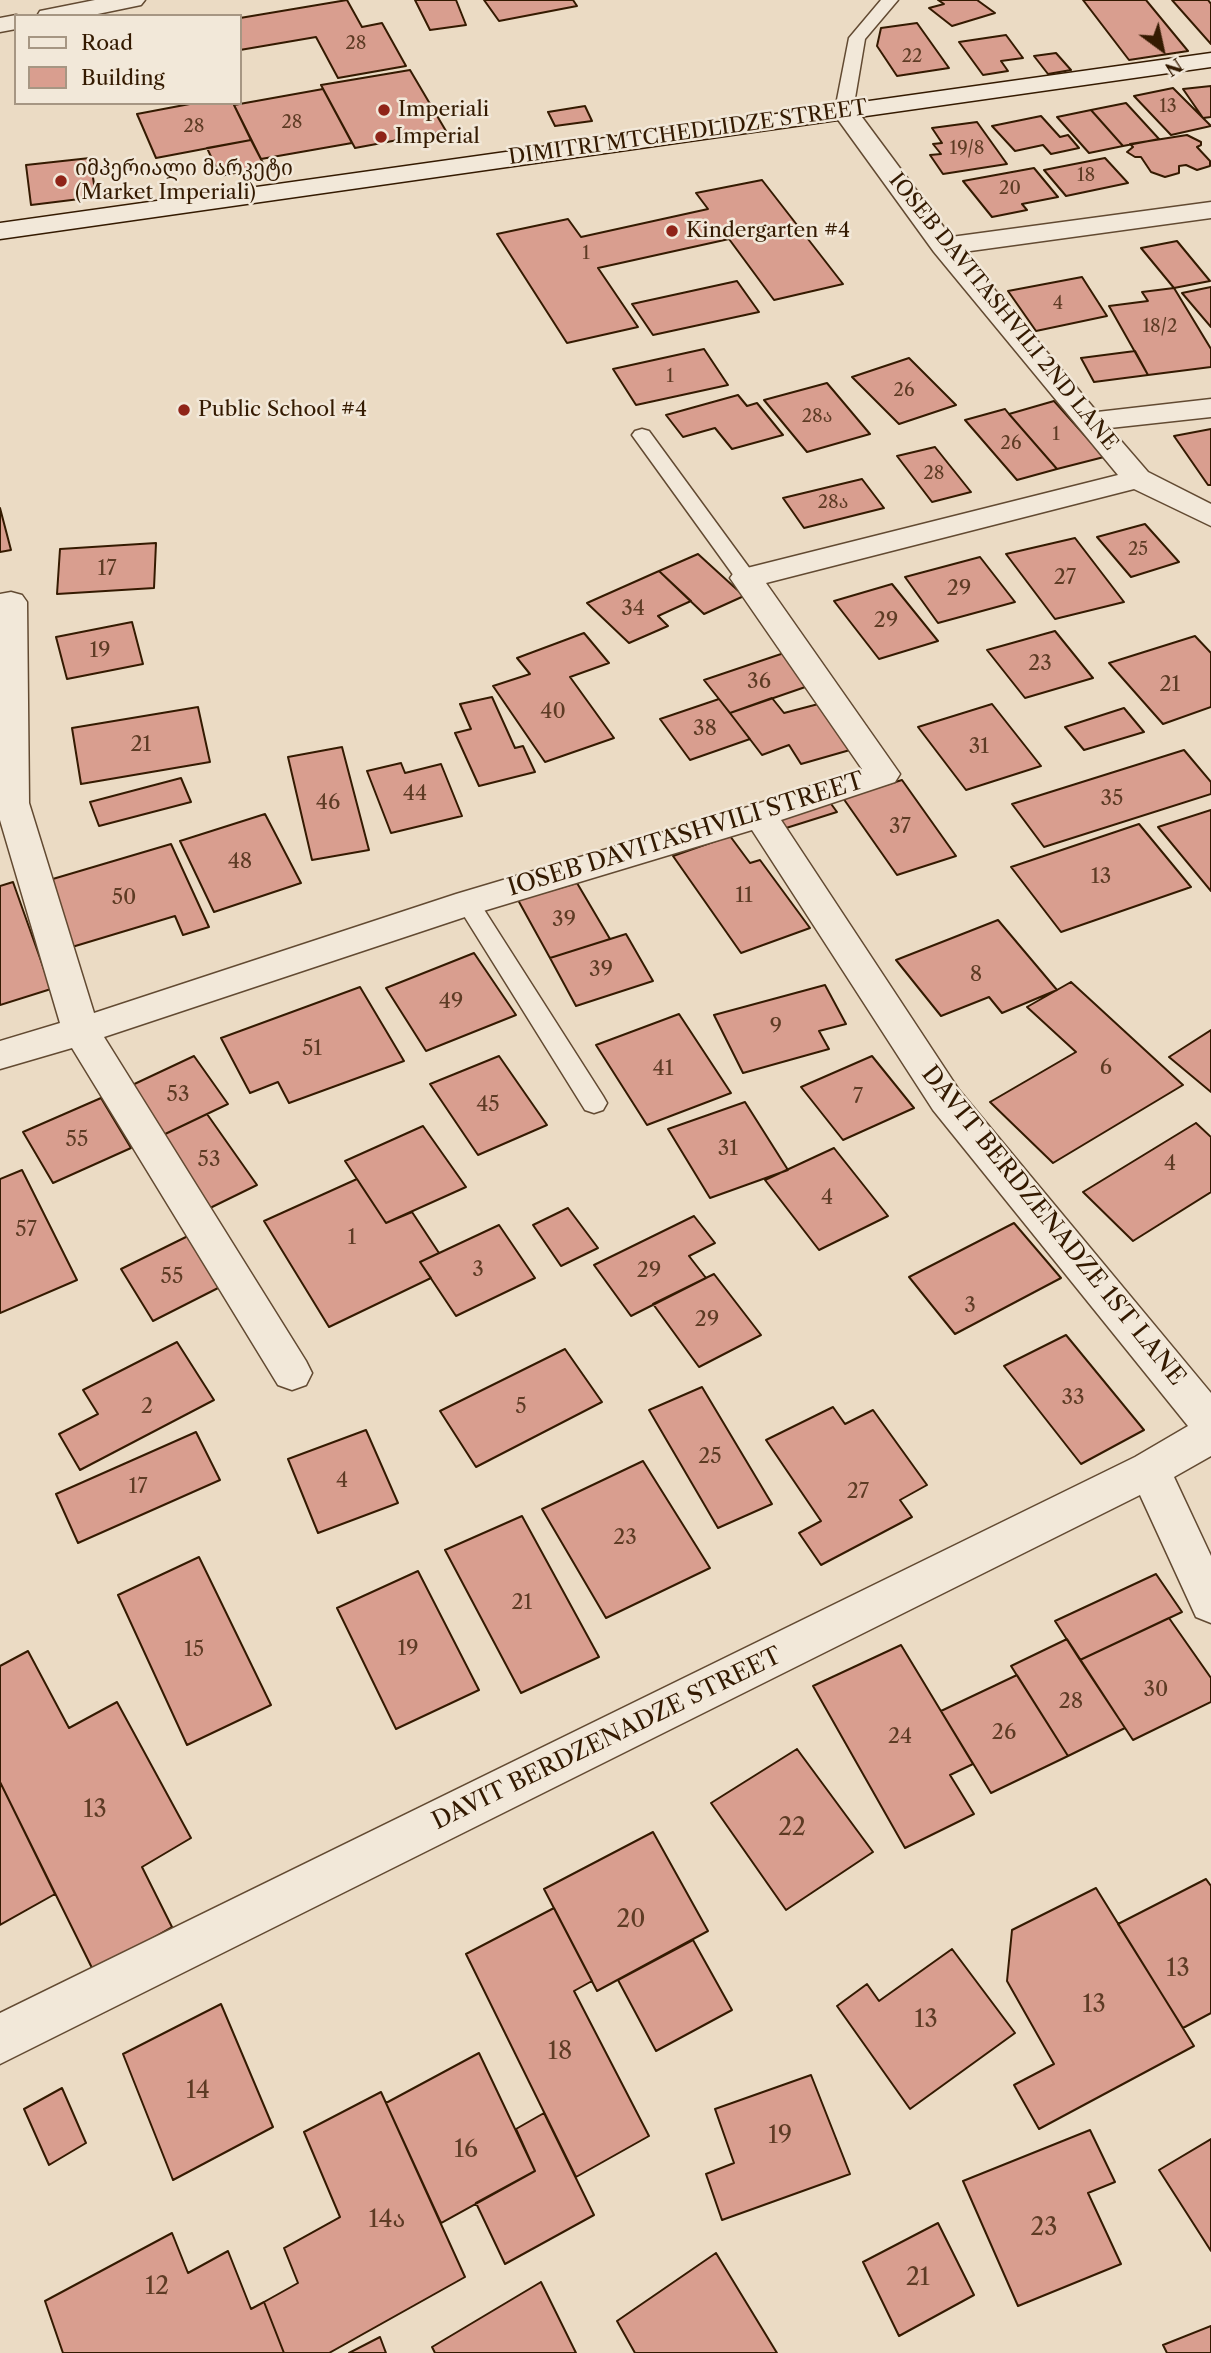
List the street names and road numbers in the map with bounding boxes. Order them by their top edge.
street label: DIMITRI MTCHEDLIDZE STREET [507,95,869,171]
street label: IOSEB DAVITASHVILI 2ND LANE [883,168,1123,456]
street label: IOSEB DAVITASHVILI STREET [504,767,868,903]
street label: DAVIT BERDZENADZE 1ST LANE [915,1060,1191,1392]
street label: DAVIT BERDZENADZE STREET [428,1642,786,1836]

